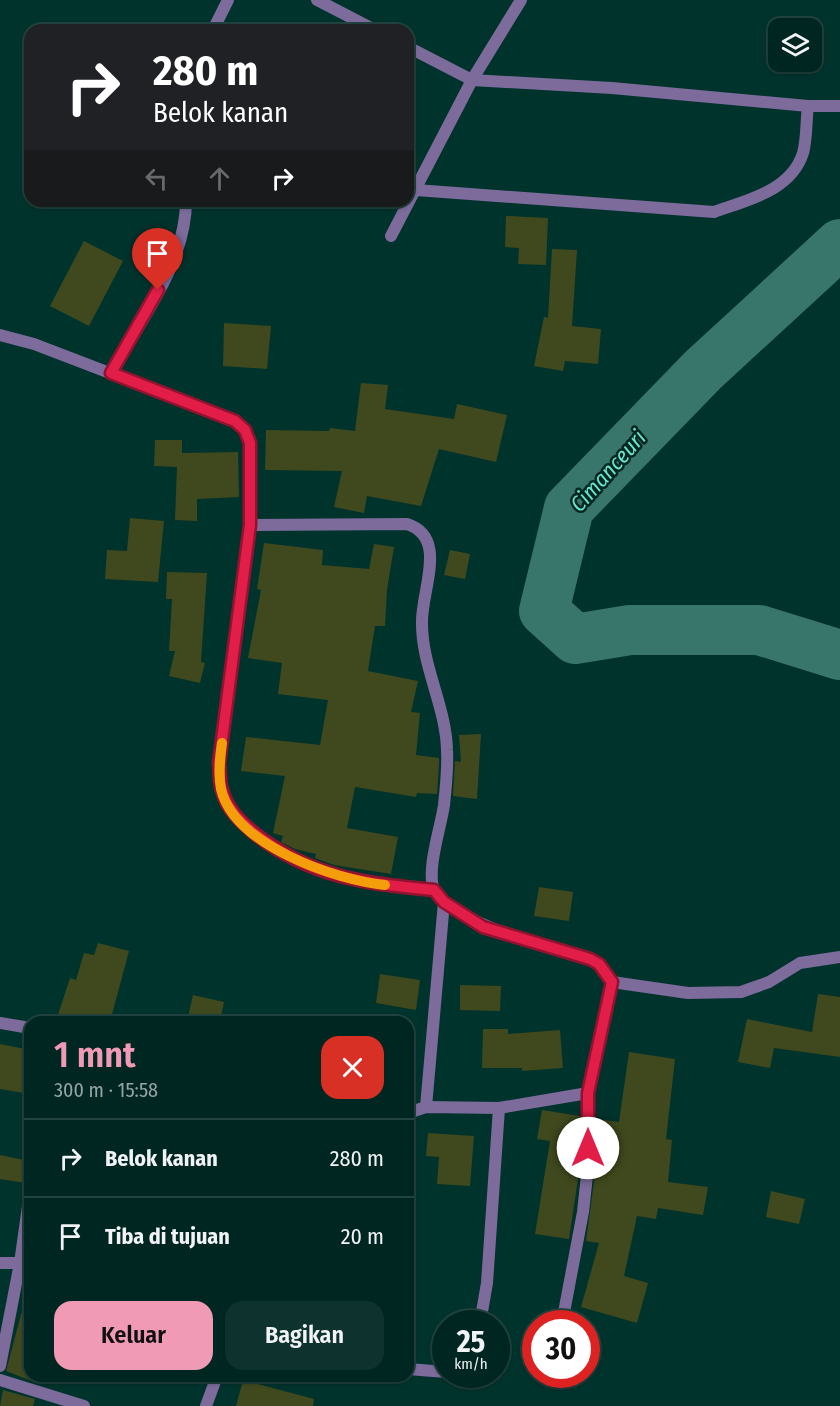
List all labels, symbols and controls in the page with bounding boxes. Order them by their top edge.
map controls [768,18,822,72]
button: layers [768,18,822,72]
text: 280 m [153,46,258,96]
icon: right [54,48,132,126]
text: Belok kanan [153,97,288,129]
icon: left [140,162,173,195]
icon: ahead [203,162,236,195]
icon: right [266,162,299,195]
pin [132,228,183,290]
icon: arrive [141,237,174,270]
water label: Cimanceuri [564,424,652,517]
text: 1 mnt [54,1033,136,1077]
button: close [321,1036,384,1099]
text: 300 m · 15:58 [54,1078,158,1102]
position arrow [556,1116,620,1180]
icon: right [54,1142,87,1175]
text: Belok kanan [105,1145,218,1172]
text: 280 m [330,1145,384,1172]
icon: arrive [54,1220,87,1253]
text: Tiba di tujuan [105,1223,230,1250]
text: 20 m [341,1223,384,1250]
button: Keluar [54,1301,213,1370]
button: Bagikan [225,1301,384,1370]
speed limit sign: 30 [522,1310,600,1388]
text: 25 [457,1324,485,1360]
text: km/h [454,1355,488,1373]

